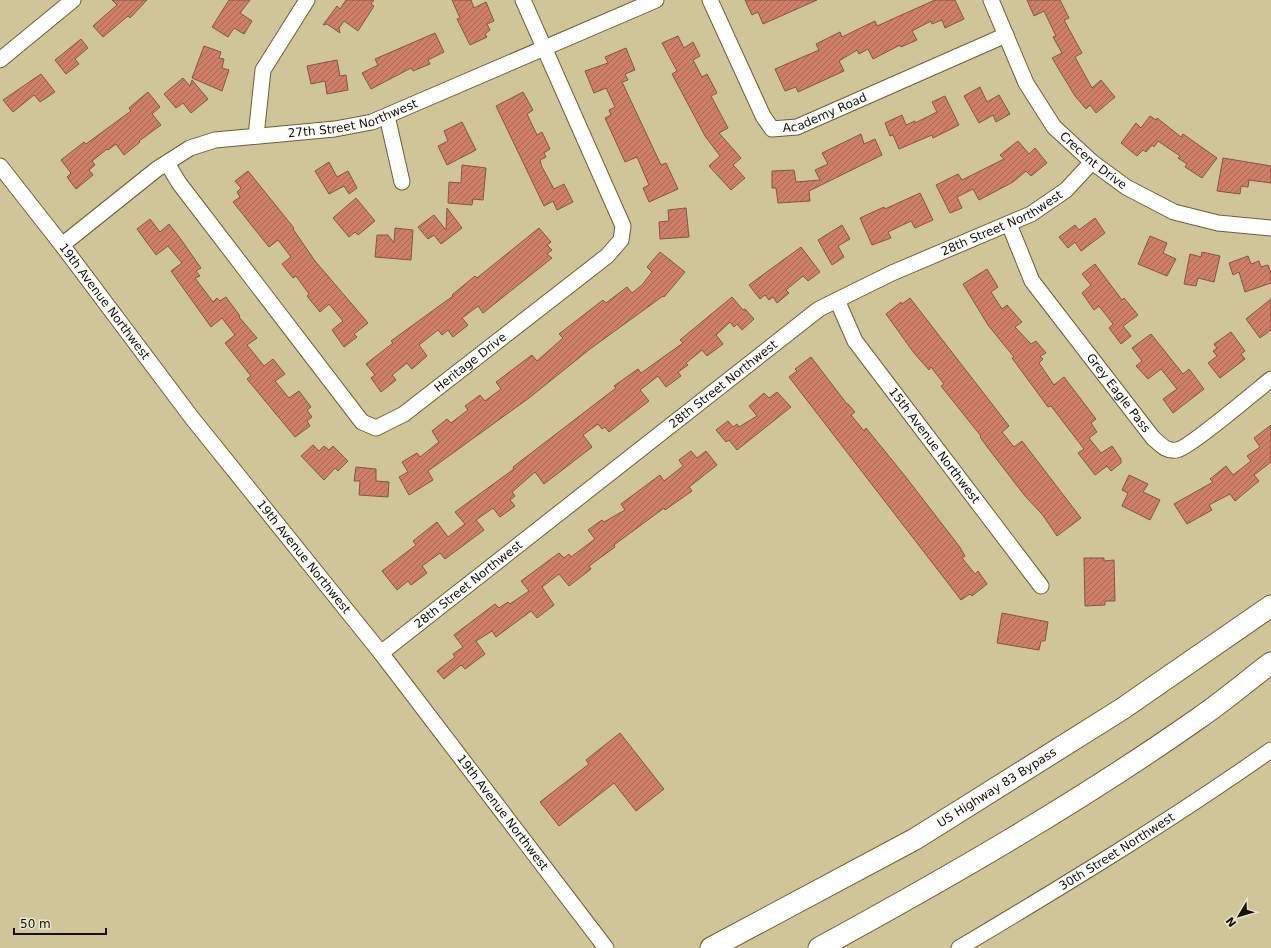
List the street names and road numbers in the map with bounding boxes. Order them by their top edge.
street label: Academy Road [782,90,869,135]
street label: 27th Street Northwest [287,96,420,140]
street label: Crecent Drive [1057,129,1130,192]
street label: 28th Street Northwest [939,187,1065,258]
street label: 19th Avenue Northwest [56,241,153,362]
street label: Heritage Drive [432,330,509,395]
street label: 28th Street Northwest [666,337,780,431]
street label: Grey Eagle Pass [1084,351,1153,435]
street label: 15th Avenue Northwest [886,385,983,506]
street label: 19th Avenue Northwest [254,497,354,617]
street label: 28th Street Northwest [411,538,525,631]
street label: US Highway 83 Bypass [935,745,1059,830]
street label: 19th Avenue Northwest [454,752,551,873]
street label: 30th Street Northwest [1057,810,1177,893]

